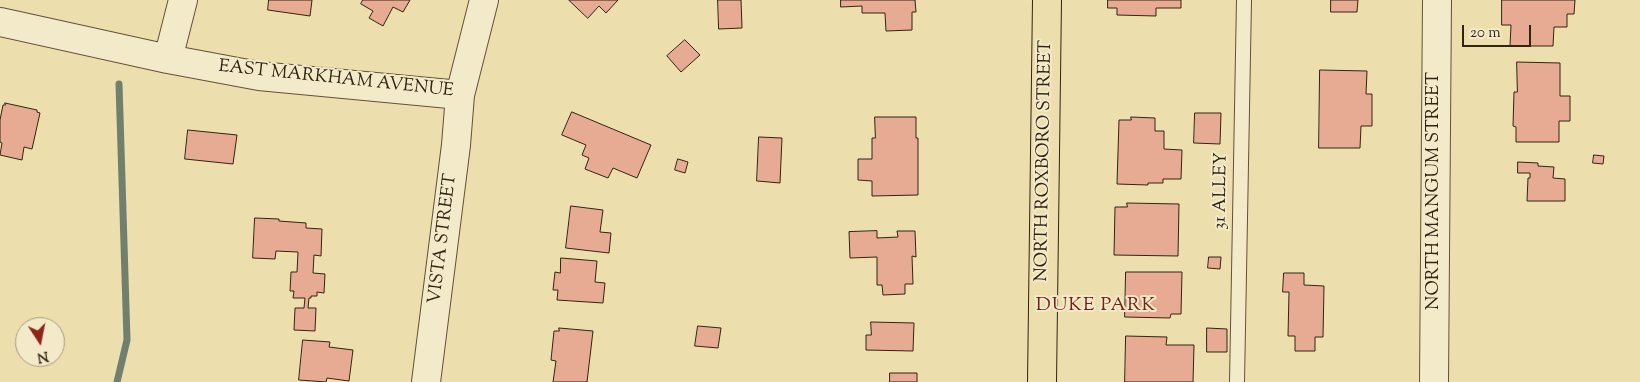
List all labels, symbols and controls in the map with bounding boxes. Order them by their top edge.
scale bar [1465,15,1534,47]
text: 20 m [1470,23,1501,44]
street label: NORTH ROXBORO STREET [1032,40,1058,282]
street label: EAST MARKHAM AVENUE [217,57,455,103]
street label: NORTH MANGUM STREET [1424,72,1446,310]
street label: 31 ALLEY [1211,152,1233,230]
street label: VISTA STREET [425,172,463,306]
district label: DUKE PARK [1035,296,1157,318]
north arrow [15,317,65,367]
text: N [35,345,50,367]

